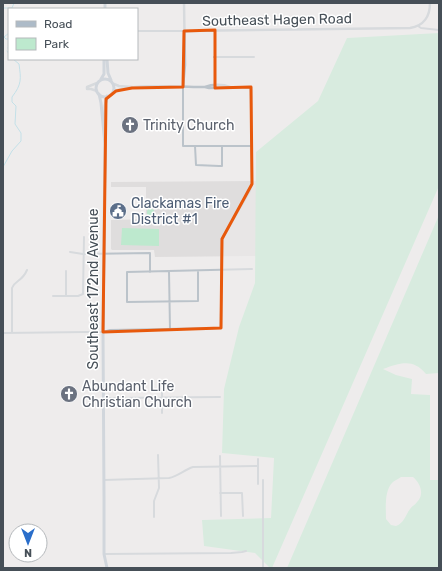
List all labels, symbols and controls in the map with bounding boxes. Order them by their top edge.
legend [8,8,138,60]
street label: Southeast Hagen Road [202,10,352,30]
text: Road [44,17,72,31]
text: Park [44,37,70,51]
church icon: Trinity Church [120,115,140,135]
place label: Trinity Church [143,117,235,134]
place label: Clackamas Fire District #1 [131,195,229,228]
public building icon: Clackamas Fire District #1 [108,201,128,221]
street label: Southeast 172nd Avenue [85,208,102,370]
place label: Abundant Life Christian Church [82,378,192,411]
church icon: Abundant Life Christian Church [59,384,79,404]
north arrow [8,523,48,563]
text: N [24,546,32,559]

